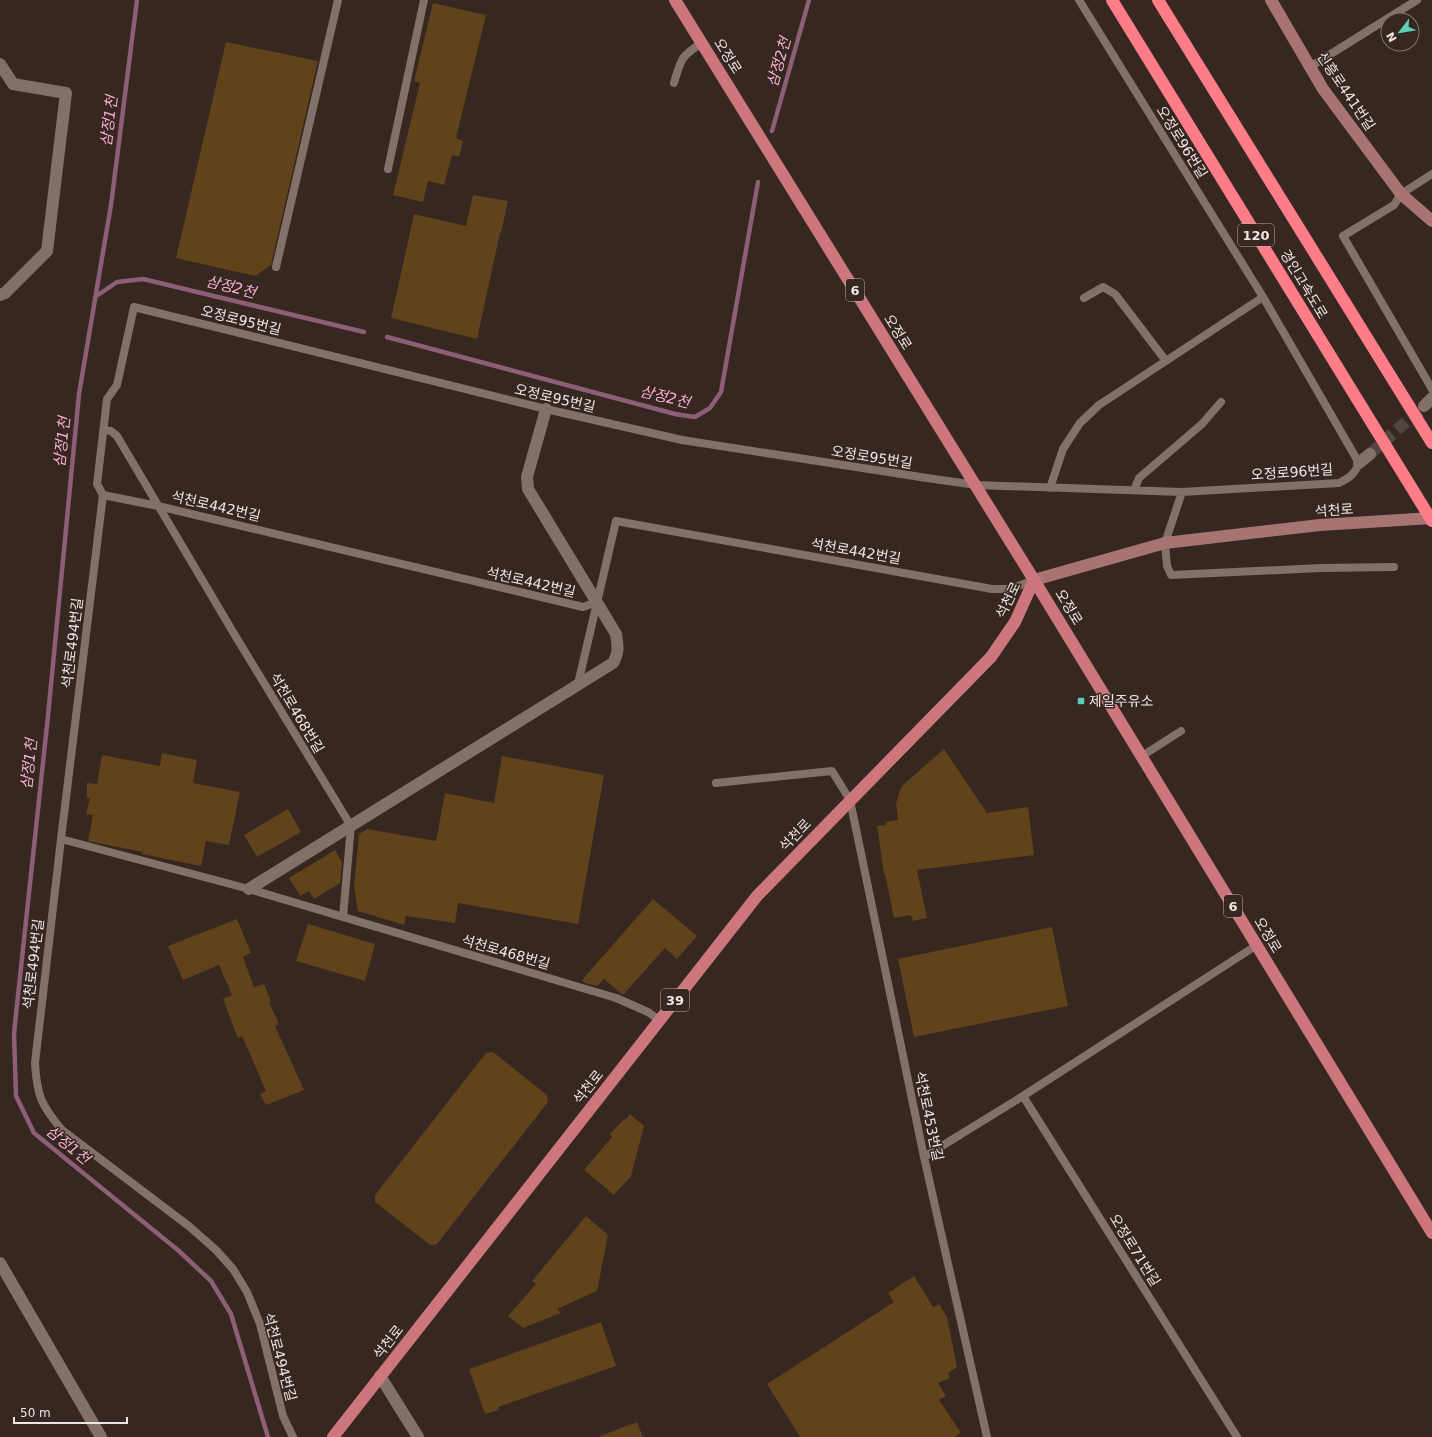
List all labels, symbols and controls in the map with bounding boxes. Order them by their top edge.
north arrow [1380,12,1420,52]
text: N [1384,30,1400,44]
water label: 삼정2천 [763,33,795,89]
street label: 오정로 [711,35,745,77]
street label: 신흥로441번길 [1314,49,1378,133]
water label: 삼정1천 [97,92,121,147]
street label: 오정로96번길 [1153,103,1211,181]
road number: 120 [1238,224,1274,246]
street label: 경인고속도로 [1277,247,1331,321]
water label: 삼정2천 [204,272,260,302]
road number: 6 [846,279,864,301]
street label: 오정로95번길 [199,302,283,338]
street label: 오정로 [881,311,915,353]
street label: 오정로95번길 [513,381,597,415]
water label: 삼정2천 [638,382,694,412]
water label: 삼정1천 [50,414,74,468]
street label: 오정로95번길 [830,443,914,471]
street label: 오정로96번길 [1250,461,1334,483]
street label: 석천로442번길 [170,488,262,524]
street label: 석천로 [1314,501,1354,519]
street label: 석천로442번길 [810,535,902,567]
street label: 석천로442번길 [485,564,577,600]
street label: 석천로 [992,579,1024,621]
street label: 오정로 [1052,586,1086,628]
street label: 석천로494번길 [59,597,85,689]
street label: 석천로468번길 [267,670,327,756]
place label: 제일주유소 [1089,693,1154,709]
marker: 제일주유소 [1076,696,1086,706]
water label: 삼정1천 [17,736,41,790]
street label: 석천로 [776,815,814,854]
road number: 6 [1224,895,1242,917]
street label: 오정로 [1251,914,1285,956]
street label: 석천로494번길 [20,918,46,1010]
street label: 석천로468번길 [460,932,552,972]
road number: 39 [661,989,689,1011]
street label: 석천로 [570,1067,606,1107]
street label: 석천로453번길 [912,1070,946,1162]
water label: 삼정1천 [43,1122,95,1169]
street label: 오정로71번길 [1106,1211,1164,1289]
street label: 석천로494번길 [260,1311,300,1403]
street label: 석천로 [370,1322,406,1362]
scale bar [14,1399,127,1425]
text: 50 m [20,1406,51,1420]

